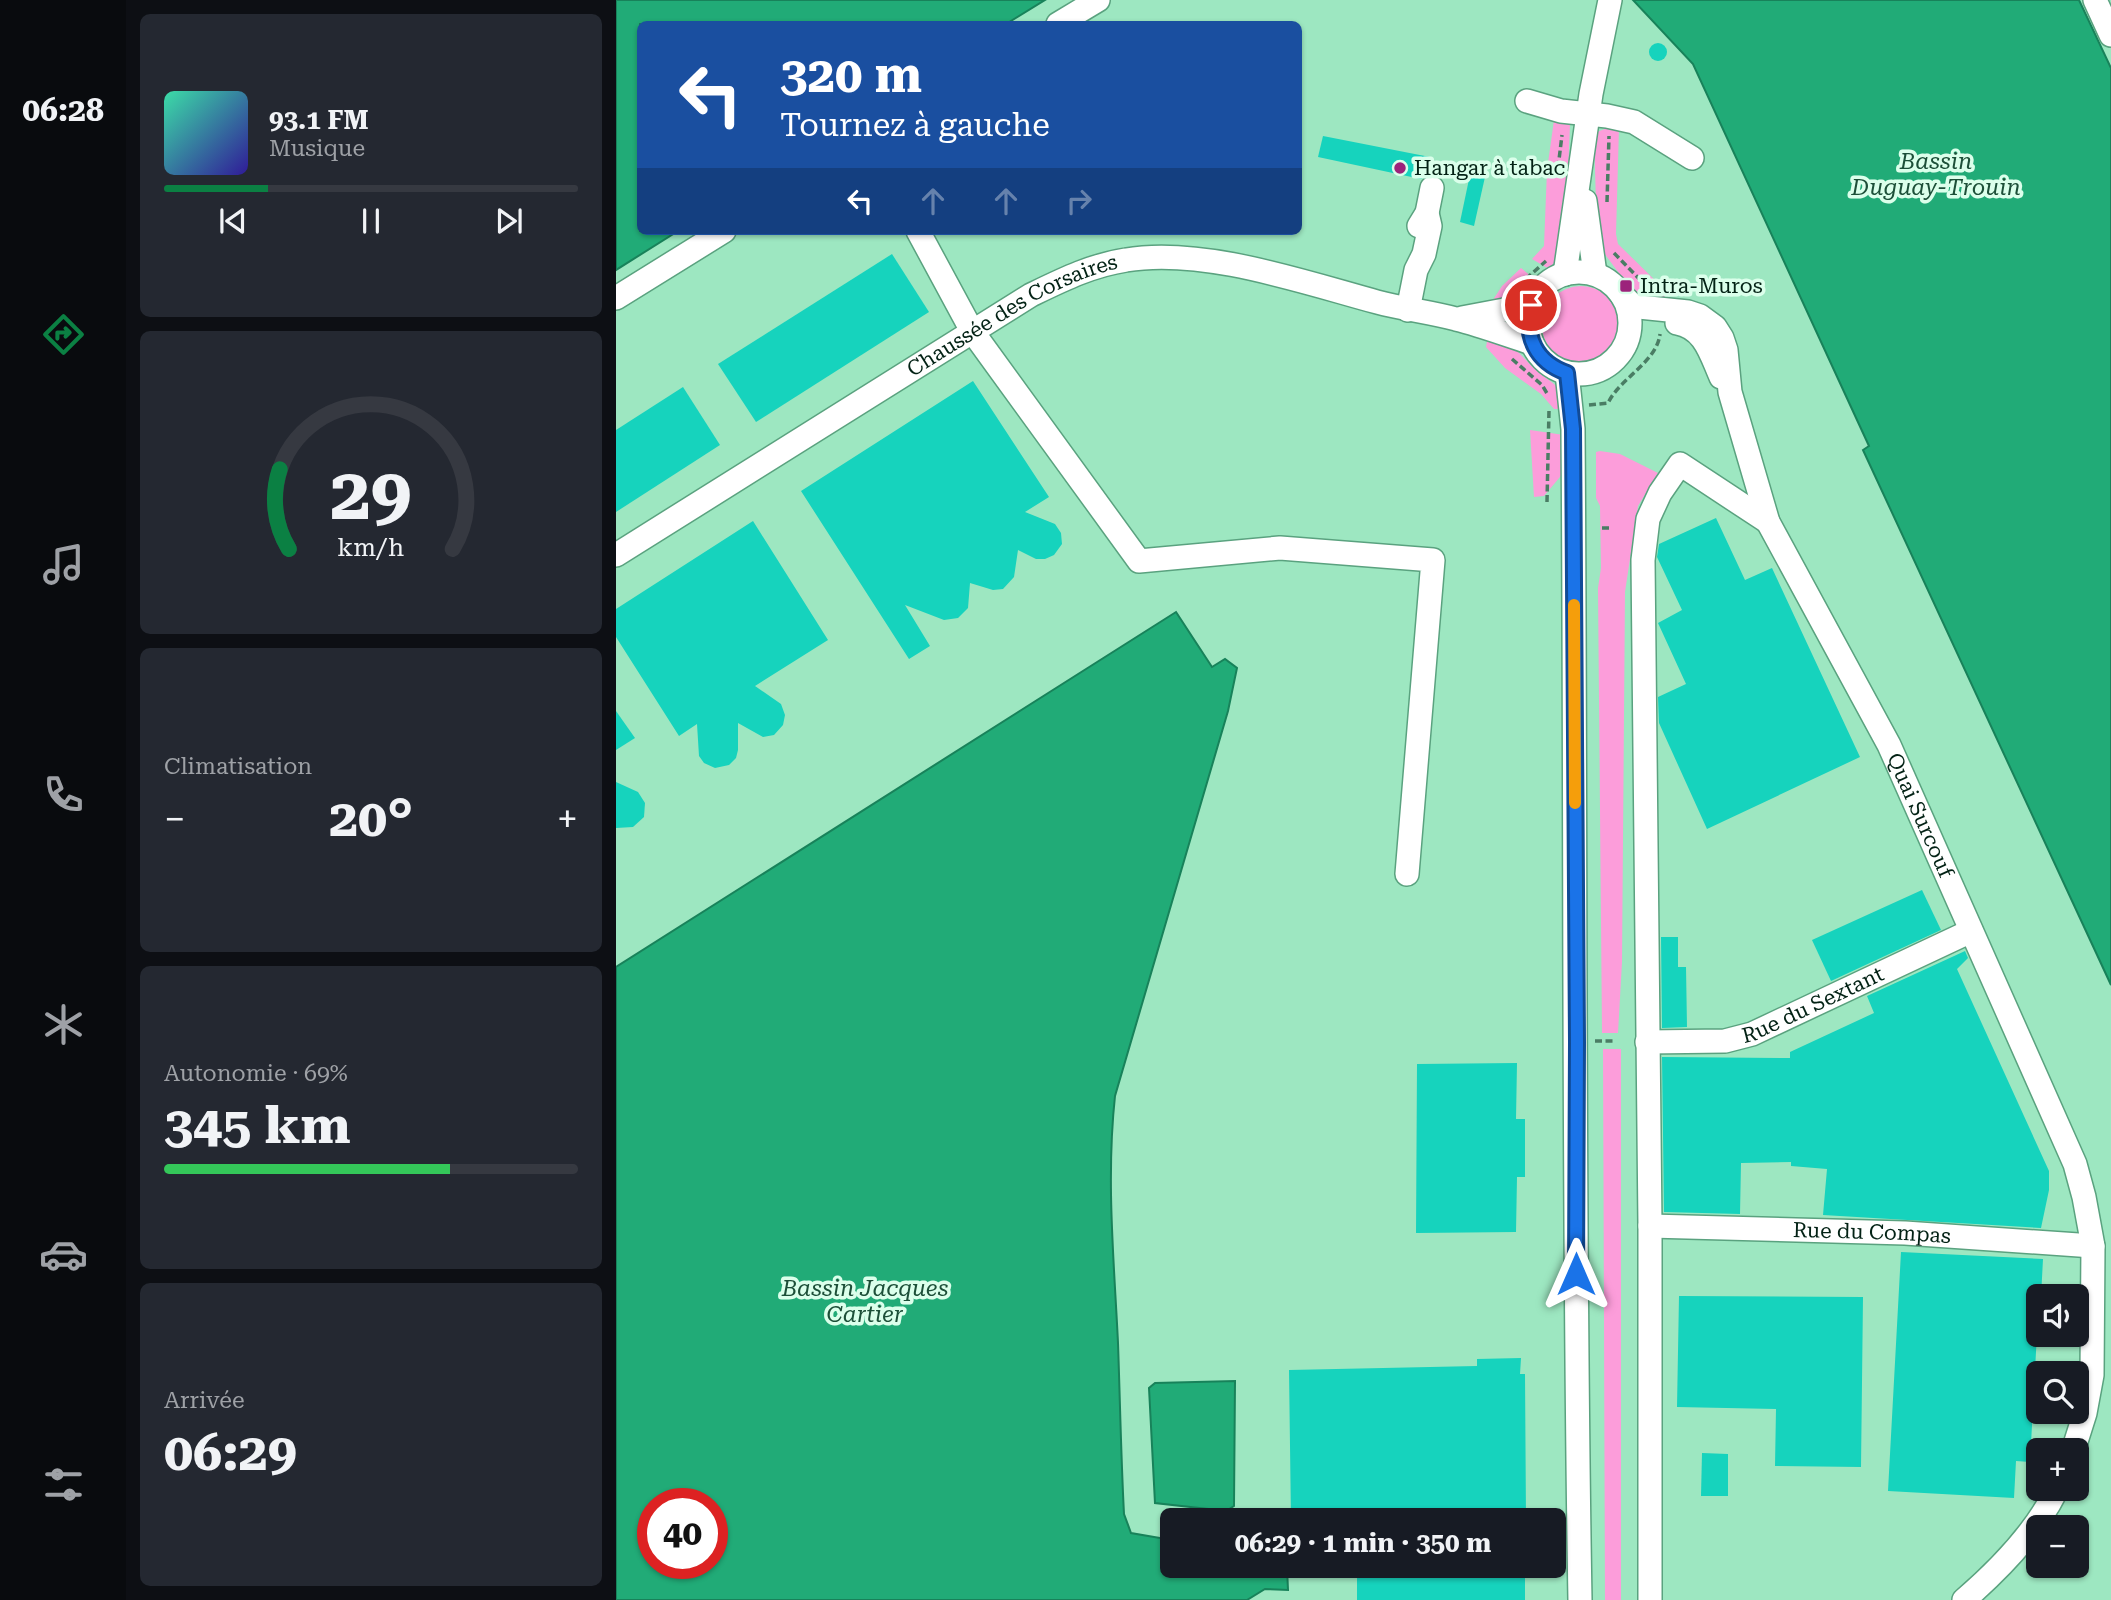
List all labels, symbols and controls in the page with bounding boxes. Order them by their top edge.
text: 320 m [780,47,922,104]
icon: left [665,49,756,140]
text: 06:28 [22,91,104,129]
text: 93.1 FM [269,105,369,135]
text: Tournez à gauche [780,106,1050,144]
text: Musique [269,135,365,162]
water label: Bassin Duguay-Trouin [1850,148,2021,201]
place label: Hangar à tabac [1414,156,1565,180]
marker: Hangar à tabac [1392,160,1408,176]
icon: left [841,182,879,220]
icon: ahead [914,182,952,220]
icon: ahead [987,182,1025,220]
icon: right [1060,182,1098,220]
icon: previous [214,202,252,240]
icon: pause [352,202,390,240]
icon: next [490,202,528,240]
street label: Chaussée des Corsaires [903,250,1120,382]
place label: Intra-Muros [1640,274,1763,298]
pin [1501,275,1561,335]
marker: Intra-Muros [1618,278,1634,294]
icon: arrive [1512,286,1550,324]
icon: directions [39,310,88,359]
text: 29 [330,452,412,537]
text: km/h [338,533,404,562]
icon: music [39,540,88,589]
street label: Quai Surcouf [1882,749,1959,882]
text: Climatisation [164,753,312,780]
icon: phone [39,770,88,819]
text: 20° [329,788,413,849]
text: − [164,797,185,841]
text: + [557,797,578,841]
street label: Rue du Sextant [1739,962,1888,1048]
icon: climate [39,1000,88,1049]
text: Autonomie · 69% [164,1060,348,1087]
text: 345 km [164,1095,351,1156]
street label: Rue du Compas [1793,1218,1952,1248]
icon: car [39,1230,88,1279]
position arrow [1539,1237,1613,1311]
water label: Bassin Jacques Cartier [781,1275,948,1328]
map controls [2026,1284,2089,1578]
button: sound [2026,1284,2089,1347]
button: search [2026,1361,2089,1424]
text: Arrivée [164,1387,245,1414]
text: 06:29 [164,1422,297,1483]
button: + [2026,1438,2089,1501]
icon: filters [39,1460,88,1509]
speed limit sign: 40 [637,1488,728,1579]
button: − [2026,1515,2089,1578]
text: 06:29 · 1 min · 350 m [1235,1528,1491,1558]

